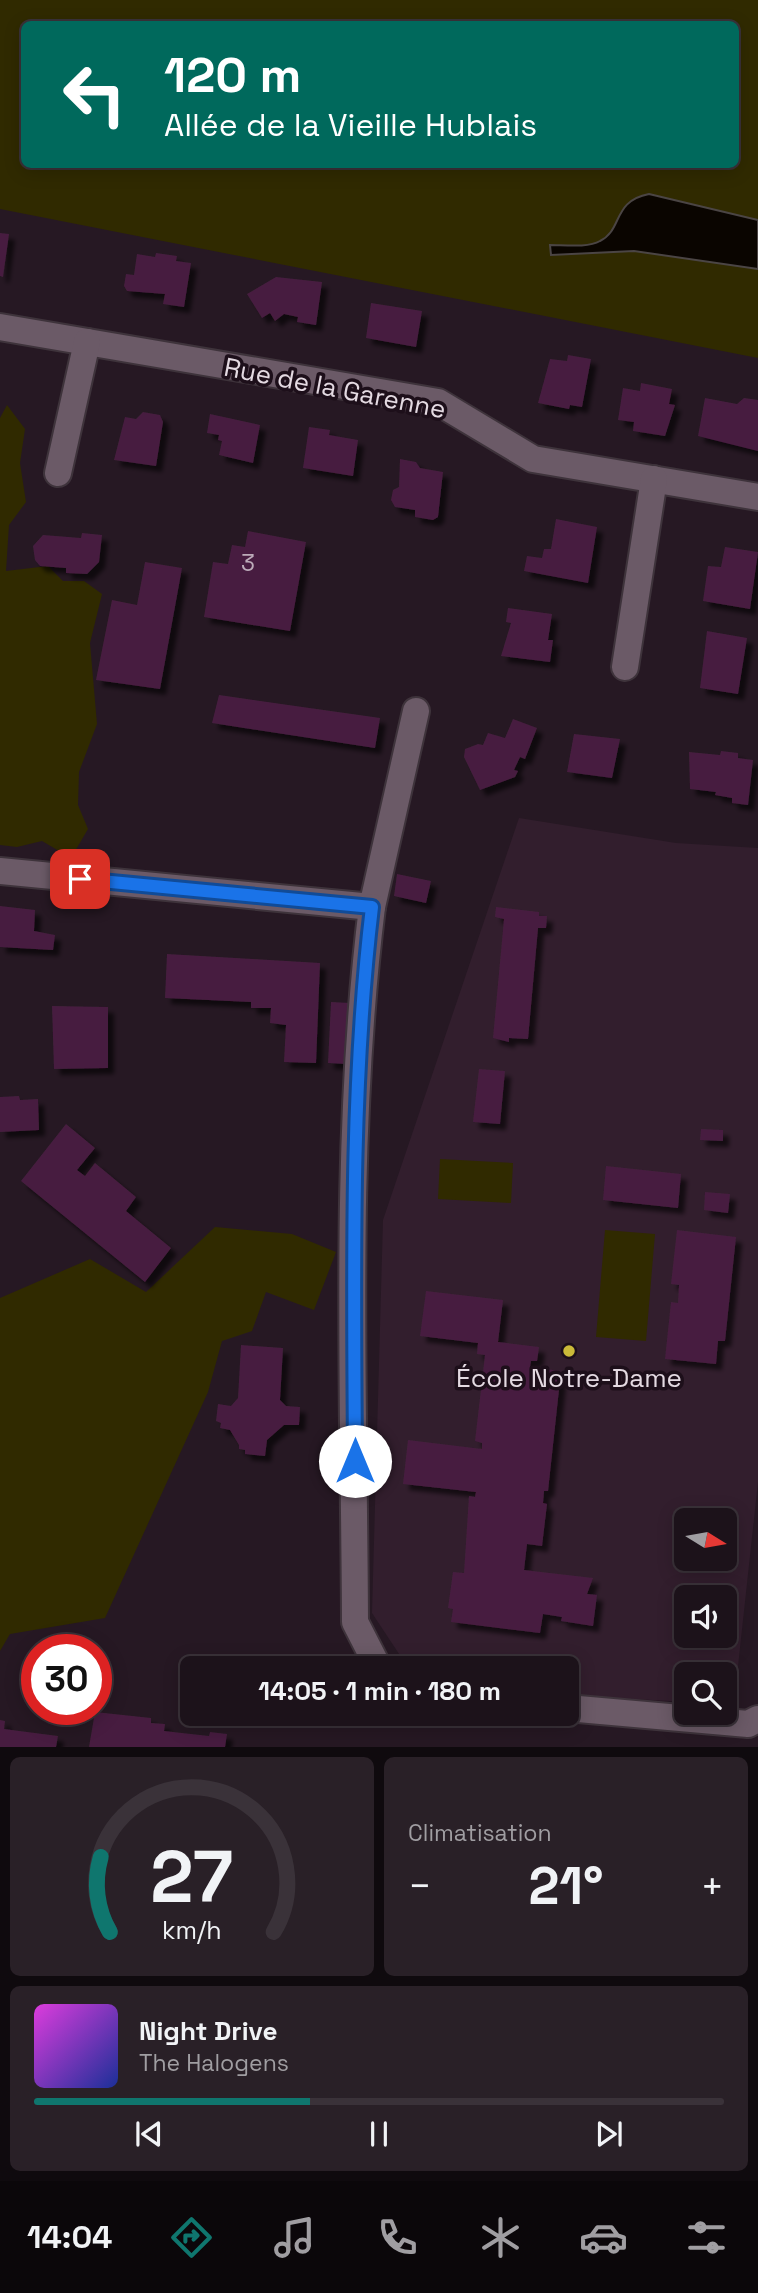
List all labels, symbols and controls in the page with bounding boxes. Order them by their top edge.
text: 120 m [164,44,301,106]
icon: left [49,49,140,140]
text: Allée de la Vieille Hublais [164,105,537,145]
street label: Rue de la Garenne [221,350,449,426]
house number: 3 [241,548,255,578]
pin [50,849,110,909]
icon: arrive [61,860,99,898]
marker: École Notre-Dame [561,1343,577,1359]
place label: École Notre-Dame [456,1361,682,1395]
position arrow [318,1424,392,1498]
north arrow [674,1508,737,1572]
map controls [674,1508,737,1725]
button: sound [674,1585,737,1648]
speed limit sign: 30 [21,1634,112,1725]
button: search [674,1662,737,1725]
text: 14:05 · 1 min · 180 m [258,1674,501,1708]
text: Climatisation [408,1818,552,1848]
text: 27 [151,1831,233,1924]
text: 21° [529,1853,603,1919]
text: − [408,1862,432,1910]
text: + [700,1862,724,1910]
text: km/h [162,1914,222,1946]
text: Night Drive [139,2014,277,2048]
text: The Halogens [139,2048,289,2078]
icon: previous [130,2115,168,2153]
icon: pause [360,2115,398,2153]
icon: next [590,2115,628,2153]
icon: directions [167,2213,216,2262]
icon: music [270,2213,319,2262]
icon: phone [373,2213,422,2262]
icon: climate [476,2213,525,2262]
icon: car [579,2213,628,2262]
icon: filters [682,2213,731,2262]
text: 14:04 [27,2217,112,2257]

